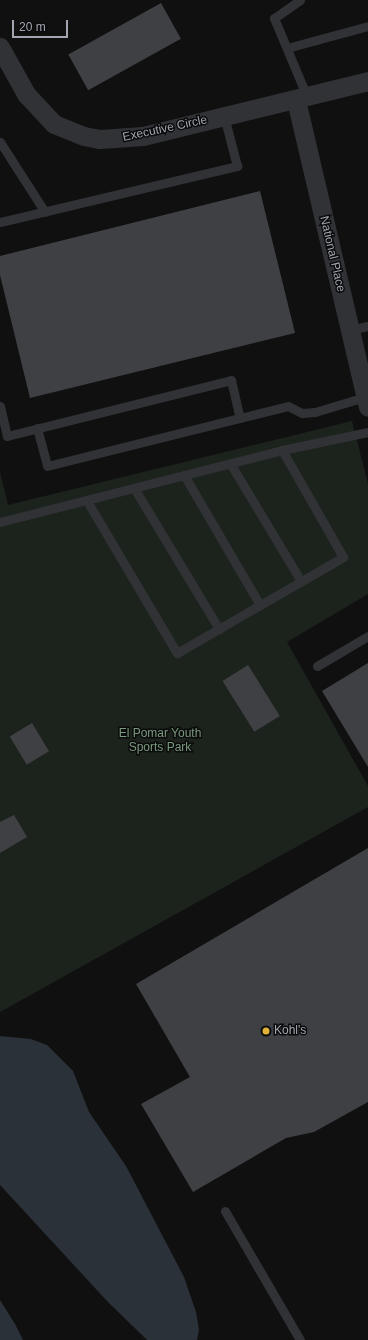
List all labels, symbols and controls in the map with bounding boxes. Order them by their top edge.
scale bar [14,12,70,38]
text: 20 m [19,20,46,34]
street label: Executive Circle [121,113,209,145]
street label: National Place [316,215,348,293]
park label: El Pomar Youth Sports Park [119,727,201,755]
place label: Kohl's [274,1024,306,1038]
marker: Kohl's [261,1026,271,1036]

